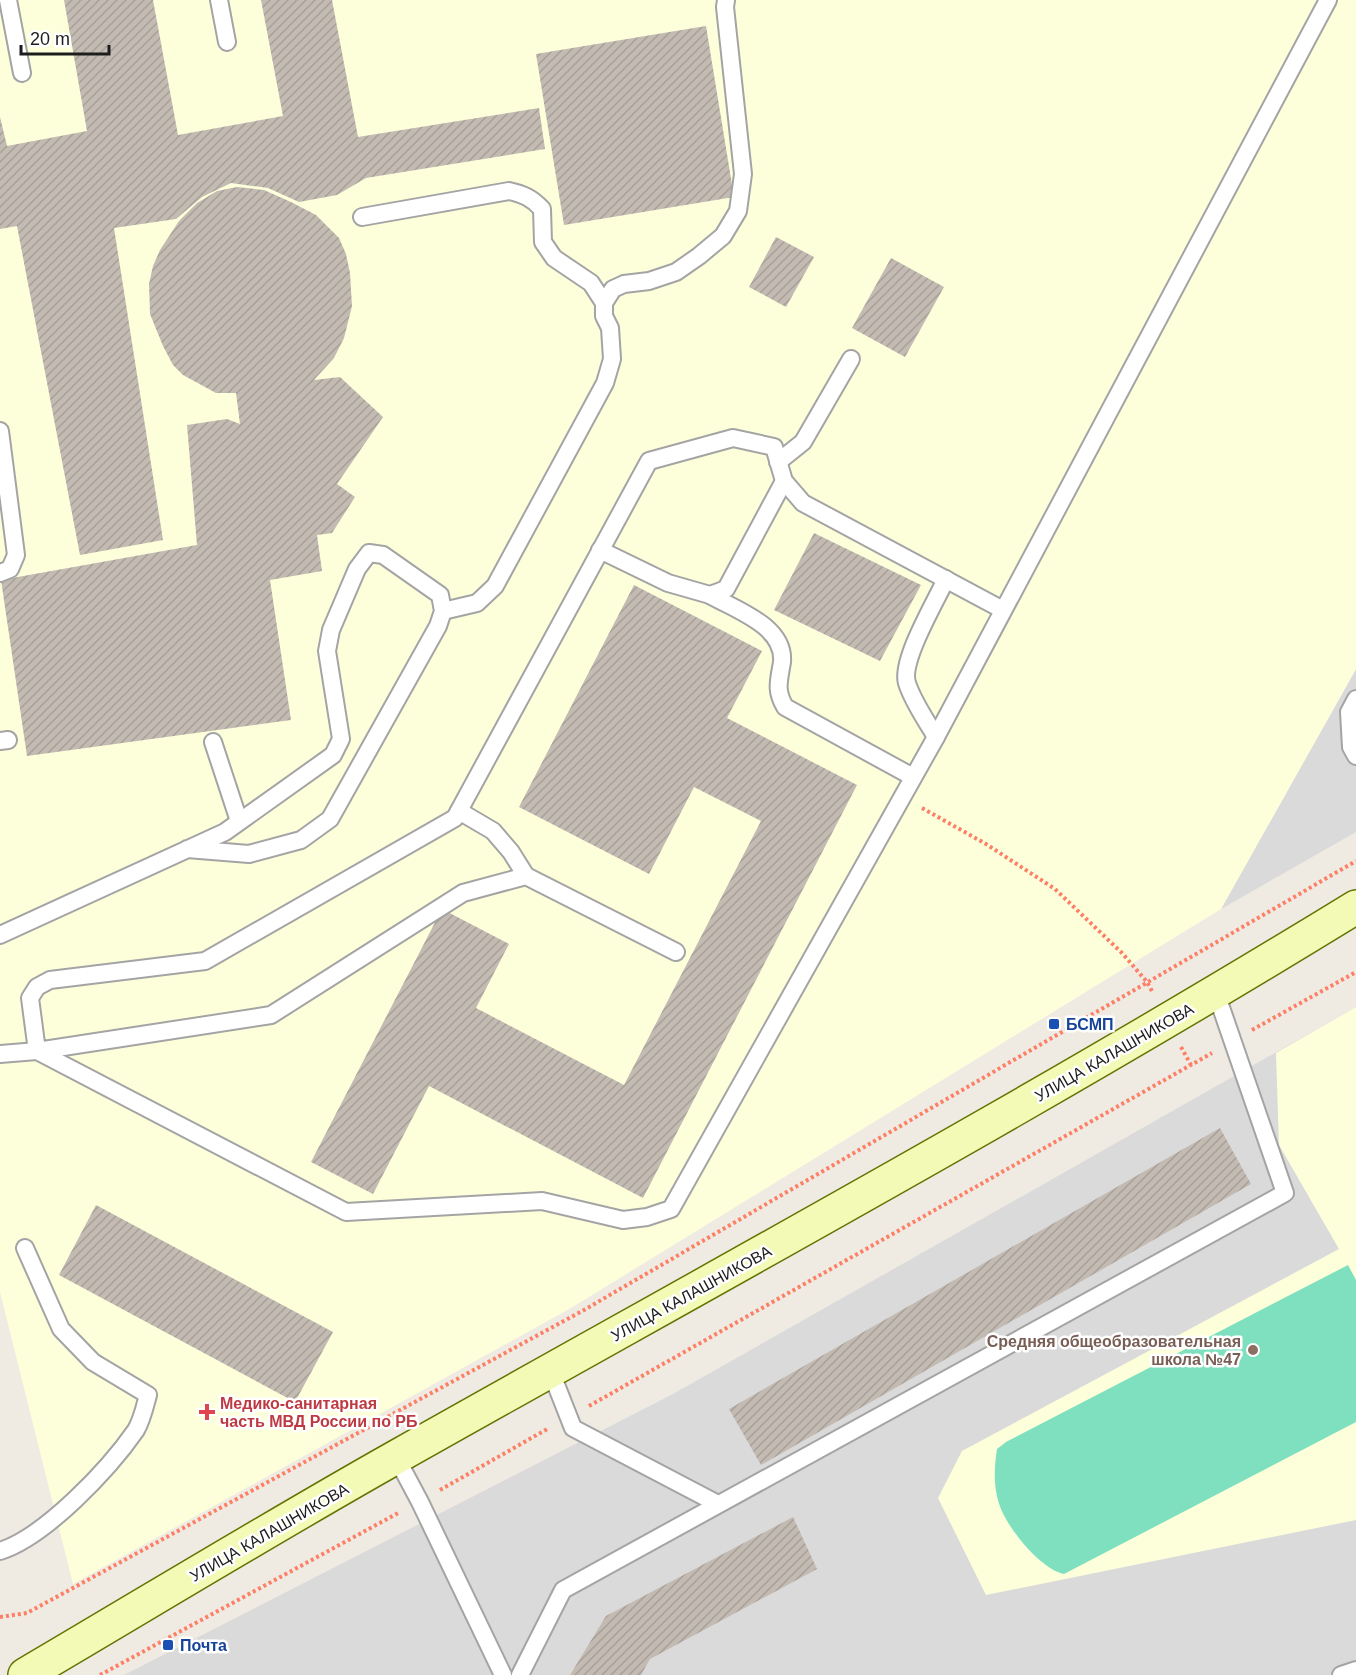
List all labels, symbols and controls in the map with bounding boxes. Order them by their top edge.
scale bar [21,18,110,56]
text: 20 m [30,29,70,49]
street label: УЛИЦА КАЛАШНИКОВА [1032,1000,1197,1105]
place label: БСМП [1066,1016,1113,1033]
marker: БСМП [1047,1017,1061,1031]
street label: УЛИЦА КАЛАШНИКОВА [608,1242,774,1345]
place label: Средняя общеобразовательная школа №47 [987,1333,1241,1368]
marker: Средняя общеобразовательная школа №47 [1246,1343,1260,1357]
place label: Медико-санитарная часть МВД России по РБ [220,1395,418,1430]
marker: Медико-санитарная часть МВД России по РБ [198,1403,216,1421]
street label: УЛИЦА КАЛАШНИКОВА [187,1480,352,1585]
place label: Почта [180,1637,227,1654]
marker: Почта [161,1638,175,1652]

